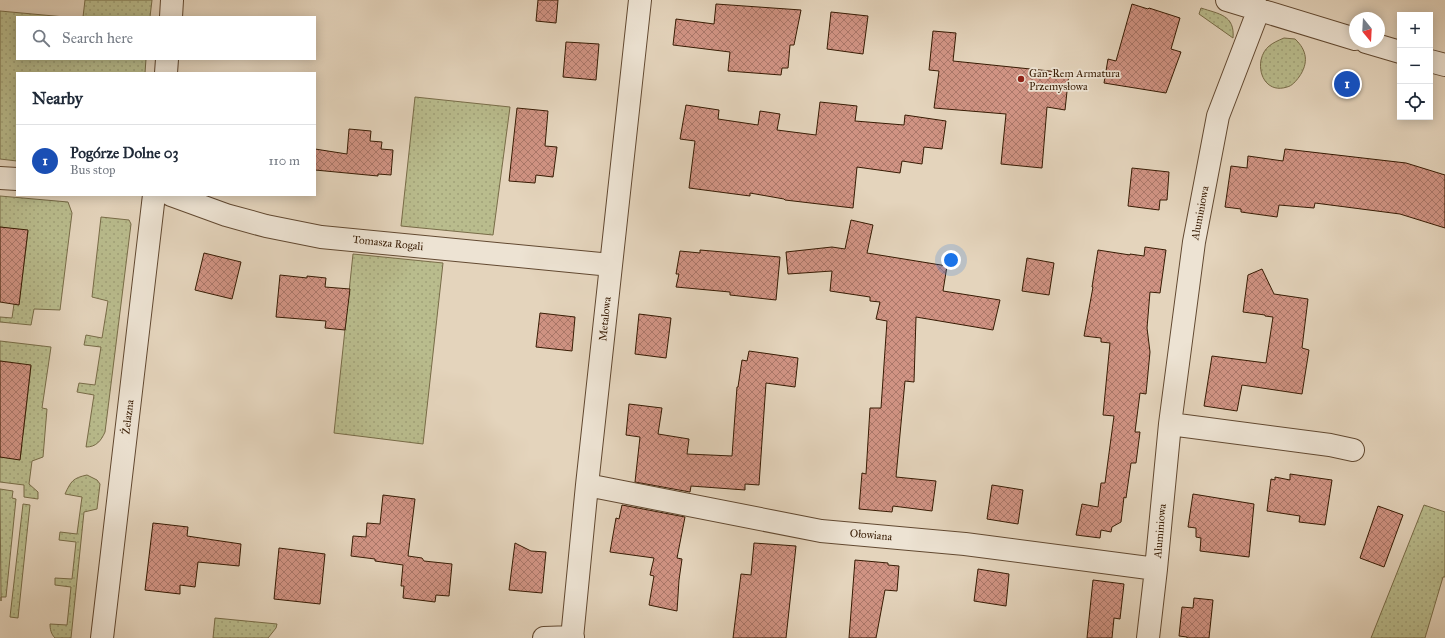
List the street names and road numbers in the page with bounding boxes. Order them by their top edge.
street label: Aluminiowa [1188,185,1212,242]
street label: Tomasza Rogali [352,233,424,253]
street label: Metalowa [596,296,614,342]
street label: Żelazna [118,398,137,435]
street label: Aluminiowa [1151,503,1169,560]
street label: Ołowiana [849,527,893,543]

